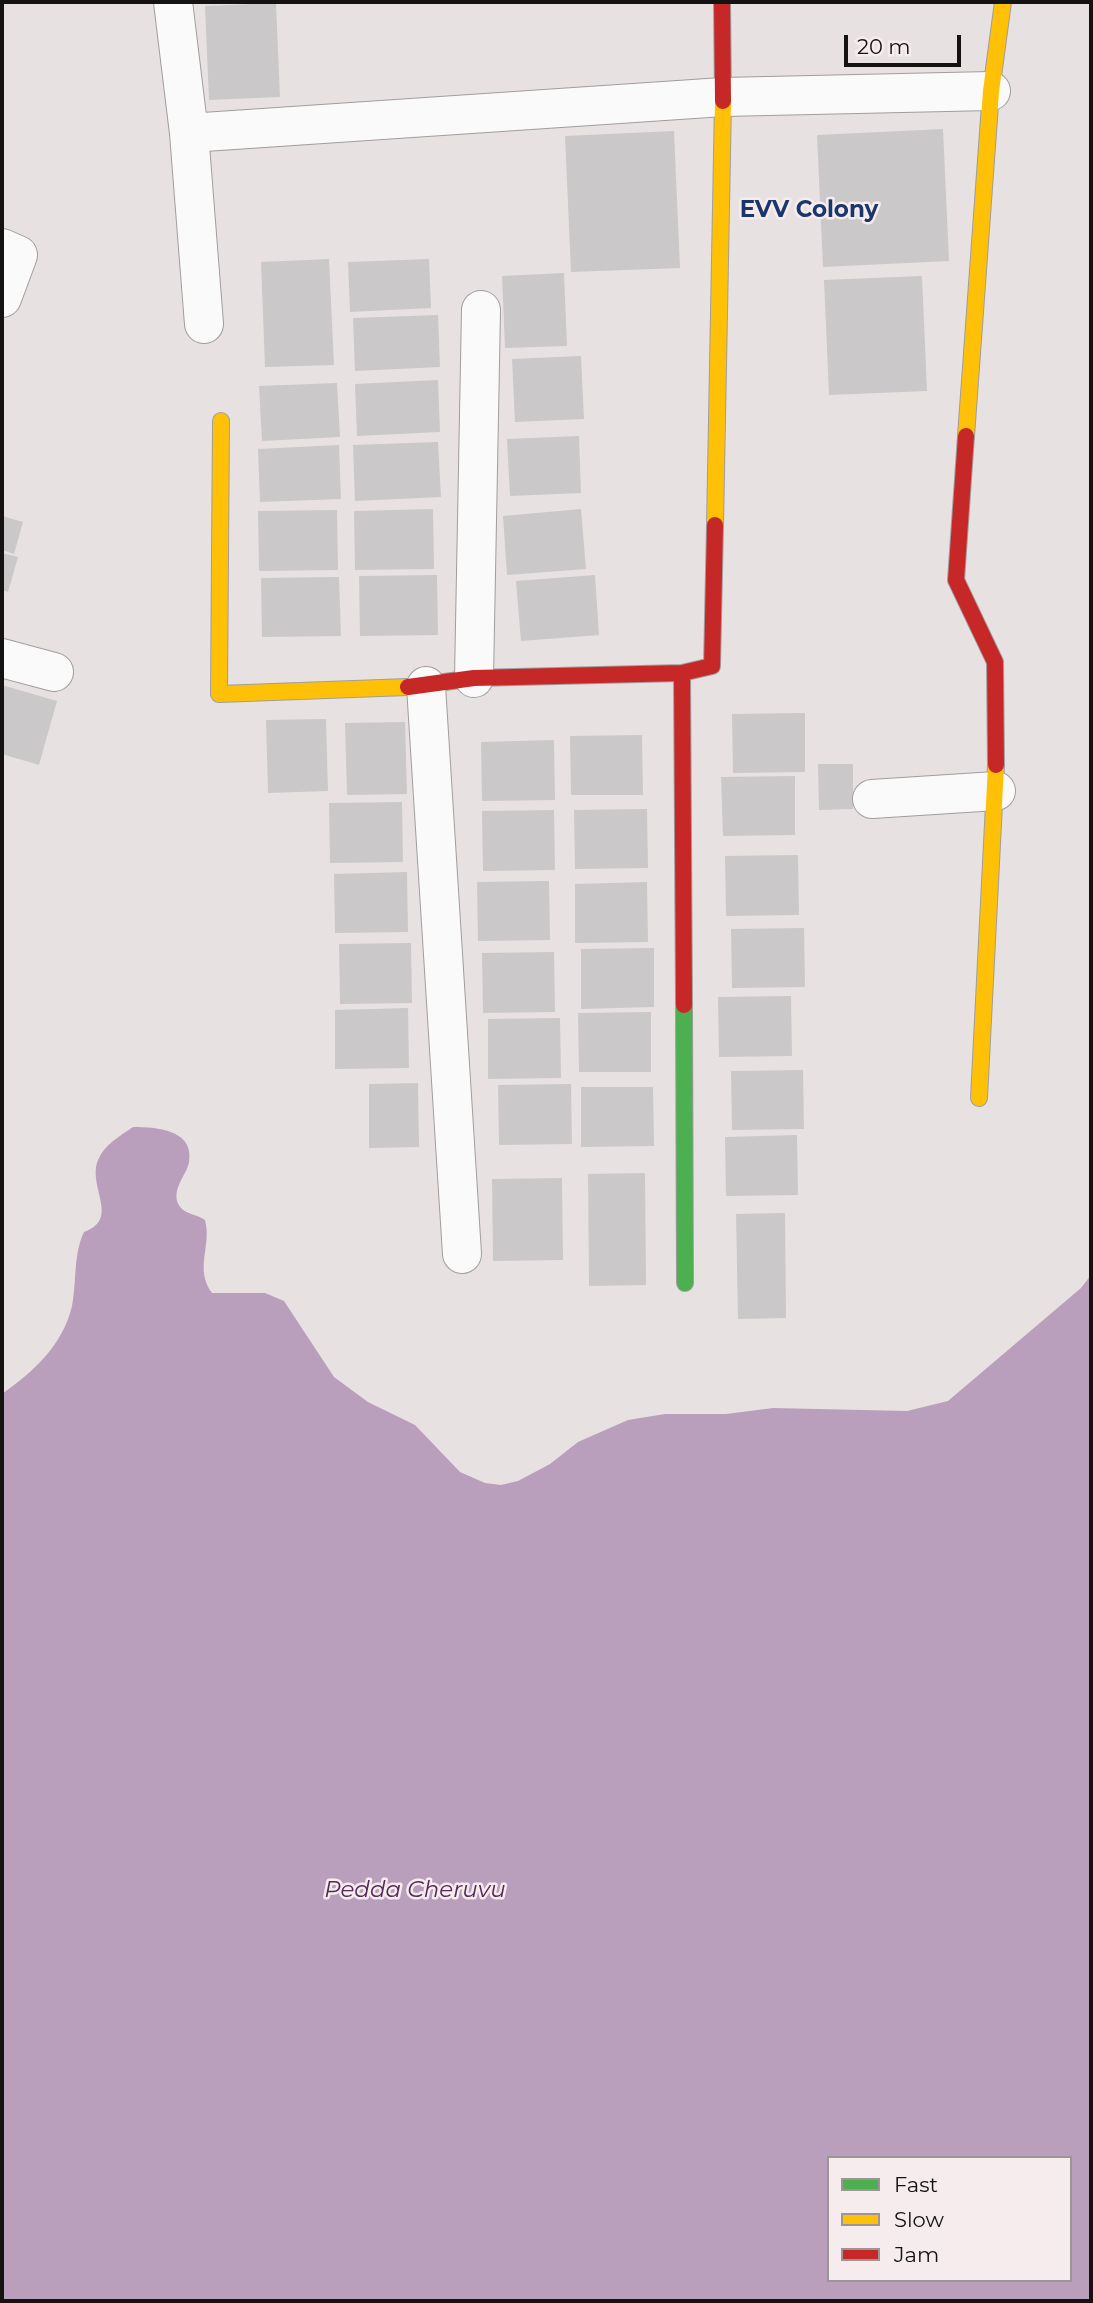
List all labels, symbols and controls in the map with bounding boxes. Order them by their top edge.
scale bar [848,21,965,65]
text: 20 m [857,34,911,59]
district label: EVV Colony [740,196,878,224]
water label: Pedda Cheruvu [324,1876,506,1904]
legend [827,2156,1072,2282]
text: Fast [894,2172,938,2197]
text: Slow [894,2207,944,2232]
text: Jam [894,2242,939,2267]

